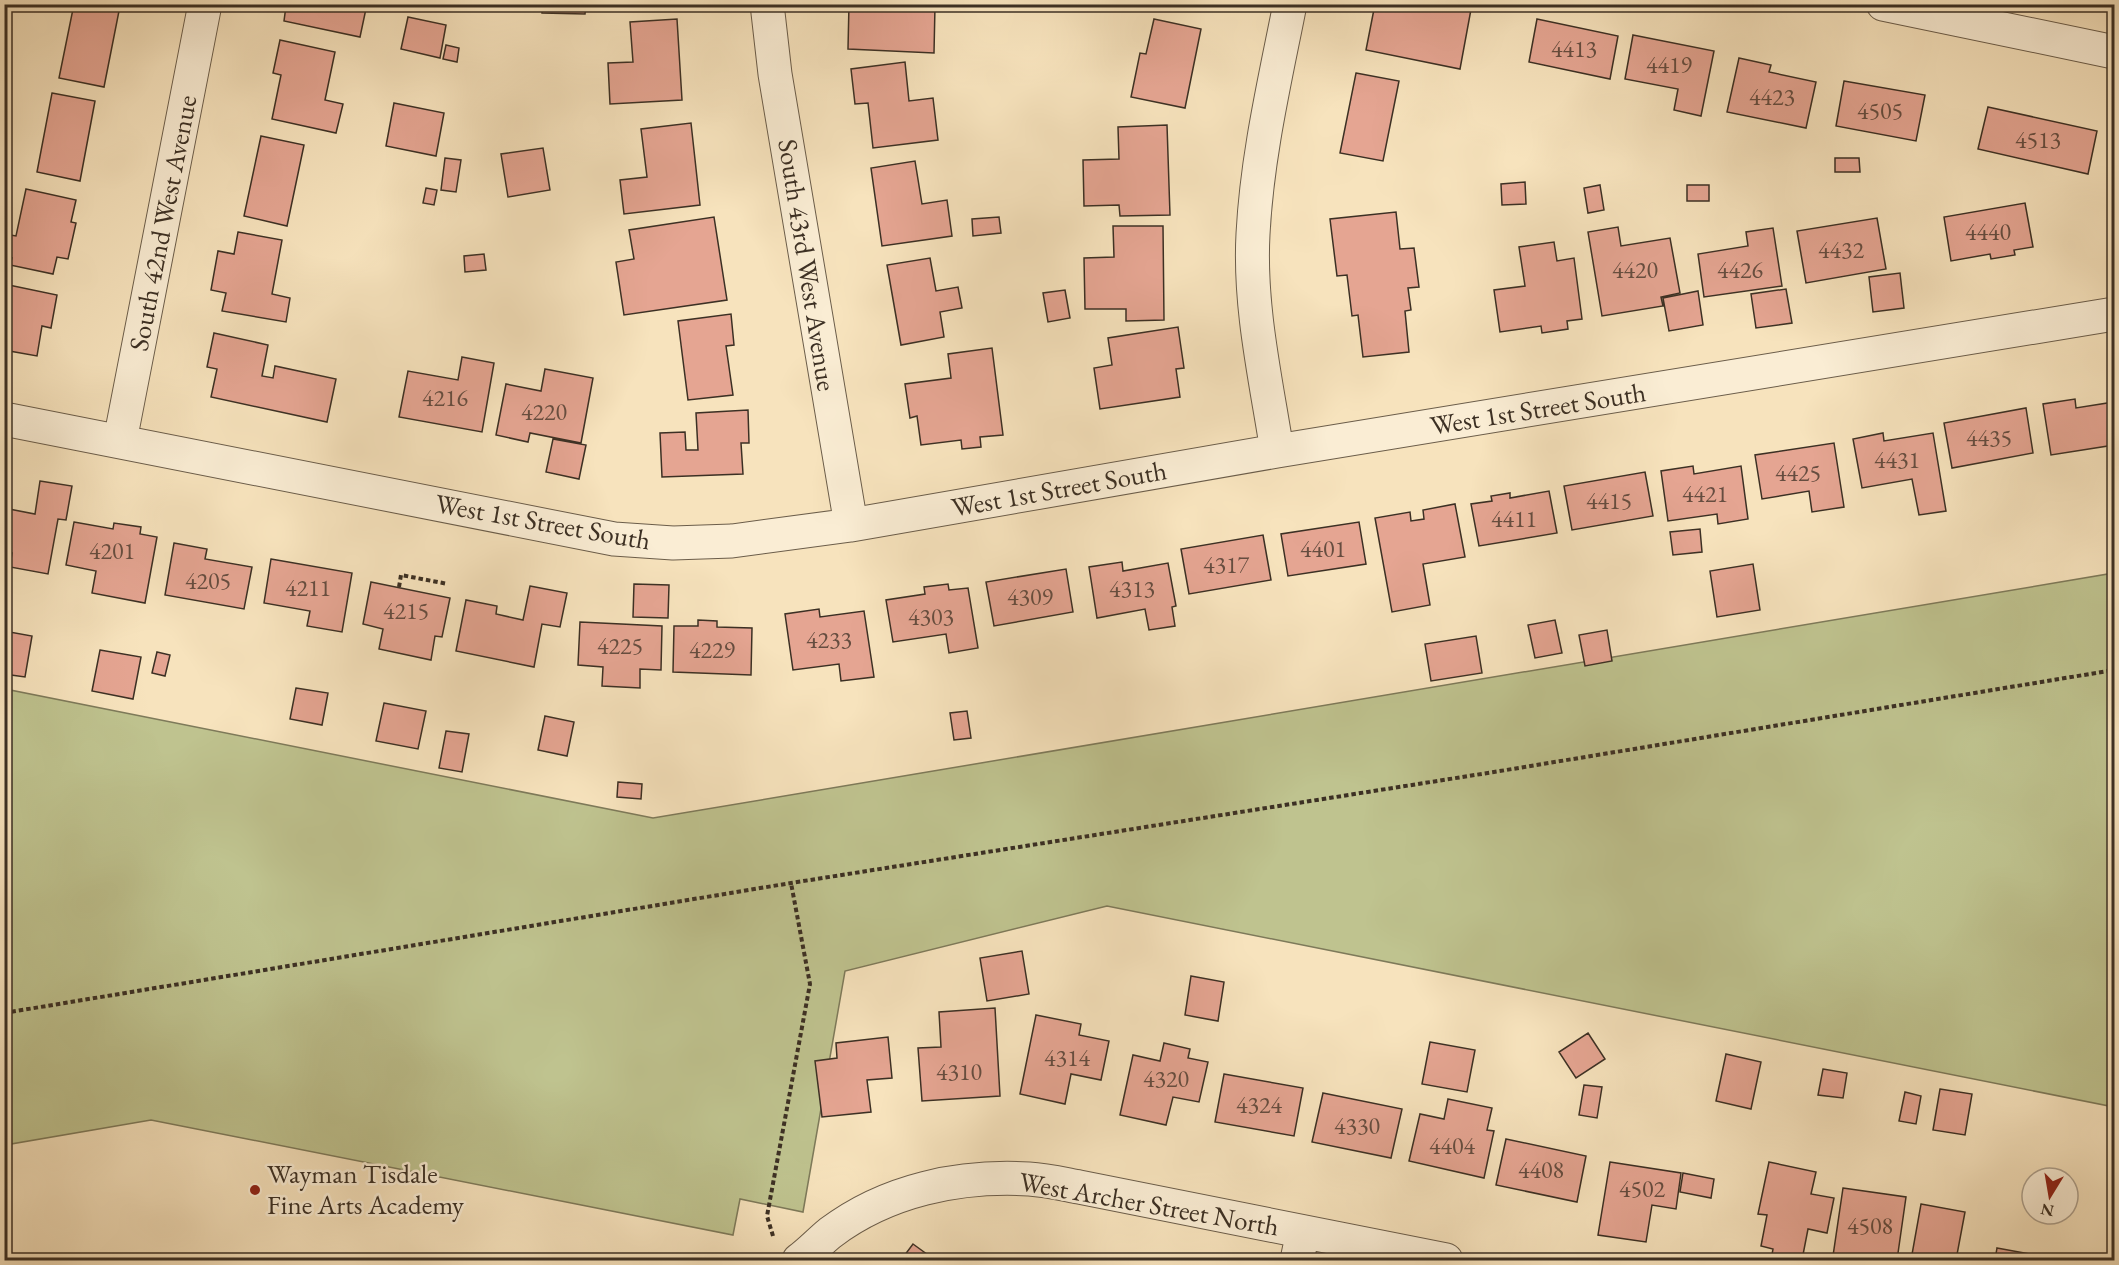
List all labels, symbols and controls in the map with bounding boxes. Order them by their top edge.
house number: 4413 [1551,33,1597,64]
house number: 4419 [1646,49,1693,80]
house number: 4423 [1749,81,1795,112]
street label: South 42nd West Avenue [121,92,204,354]
house number: 4505 [1857,95,1903,126]
house number: 4513 [2015,124,2061,155]
street label: South 43rd West Avenue [770,136,845,393]
house number: 4440 [1965,216,2011,247]
house number: 4432 [1818,234,1865,265]
house number: 4420 [1612,254,1658,285]
house number: 4426 [1717,254,1763,285]
street label: West 1st Street South [1428,374,1648,443]
house number: 4216 [422,382,468,413]
house number: 4220 [521,396,567,427]
house number: 4435 [1966,422,2012,453]
house number: 4431 [1874,444,1920,475]
street label: West 1st Street South [949,452,1169,525]
house number: 4425 [1775,457,1821,488]
house number: 4421 [1682,478,1728,509]
street label: West 1st Street South [433,485,654,558]
house number: 4415 [1586,485,1632,516]
house number: 4411 [1491,503,1537,534]
house number: 4401 [1300,533,1346,564]
house number: 4201 [89,535,135,566]
house number: 4317 [1203,549,1250,580]
house number: 4205 [185,565,231,596]
house number: 4211 [285,572,331,603]
house number: 4313 [1109,573,1155,604]
house number: 4309 [1007,581,1054,612]
house number: 4215 [383,595,429,626]
house number: 4303 [908,601,954,632]
house number: 4233 [806,624,852,655]
house number: 4225 [597,630,643,661]
house number: 4229 [689,634,736,665]
house number: 4314 [1044,1042,1091,1073]
house number: 4310 [936,1056,982,1087]
house number: 4320 [1143,1063,1189,1094]
house number: 4324 [1236,1089,1283,1120]
house number: 4330 [1334,1110,1380,1141]
house number: 4404 [1429,1130,1476,1161]
house number: 4408 [1518,1154,1564,1185]
place label: Wayman Tisdale Fine Arts Academy [267,1156,464,1222]
street label: West Archer Street North [1016,1163,1282,1244]
north arrow [2020,1166,2080,1226]
house number: 4502 [1619,1173,1666,1204]
marker: Wayman Tisdale Fine Arts Academy [248,1183,262,1197]
text: N [2039,1199,2056,1222]
house number: 4508 [1847,1210,1893,1241]

